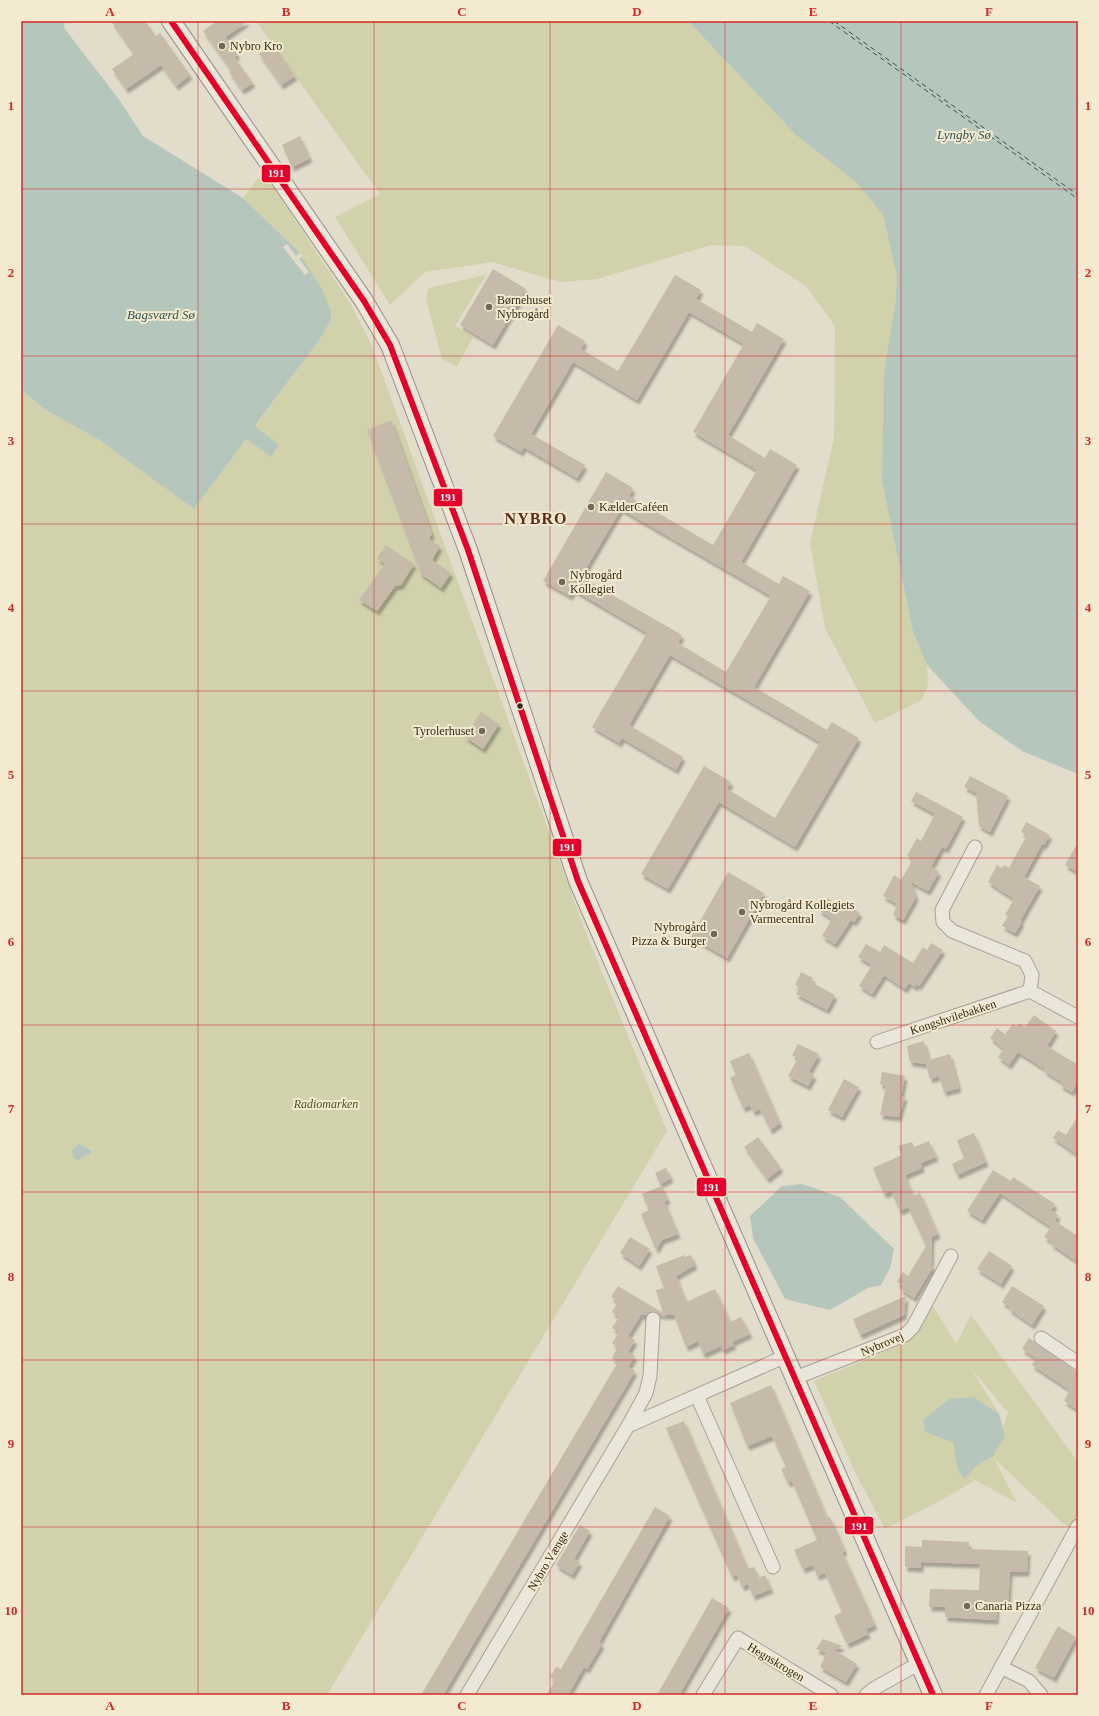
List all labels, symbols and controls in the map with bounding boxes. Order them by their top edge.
text: A [105,4,115,19]
text: B [282,4,291,19]
text: C [457,4,467,19]
text: D [632,4,642,19]
text: E [809,4,817,19]
text: F [985,4,993,19]
place label: Nybro Kro [230,39,282,53]
marker: Nybro Kro [217,41,227,51]
text: 1 [8,98,14,113]
text: 1 [1085,98,1091,113]
water label: Lyngby Sø [936,127,992,142]
line badge: 191 [261,164,291,183]
text: 191 [268,167,284,179]
text: 2 [8,265,14,280]
text: 2 [1085,265,1091,280]
place label: Børnehuset Nybrogård [497,293,552,321]
marker: Børnehuset Nybrogård [484,302,494,312]
water label: Bagsværd Sø [127,307,195,322]
text: 3 [8,433,15,448]
text: 3 [1085,433,1092,448]
line badge: 191 [433,488,463,507]
text: 191 [440,491,456,503]
place label: KælderCaféen [599,500,668,514]
marker: KælderCaféen [586,502,596,512]
district label: NYBRO [505,510,567,527]
place label: Nybrogård Kollegiet [570,568,622,596]
marker: Nybrogård Kollegiet [557,577,567,587]
text: 4 [8,600,15,615]
text: 4 [1085,600,1092,615]
unlabelled marker [515,701,525,711]
place label: Tyrolerhuset [414,724,475,738]
marker: Tyrolerhuset [477,726,487,736]
text: 5 [8,767,15,782]
text: 5 [1085,767,1092,782]
line badge: 191 [552,838,582,857]
text: 191 [559,841,575,853]
place label: Nybrogård Kollegiets Varmecentral [750,898,855,926]
marker: Nybrogård Kollegiets Varmecentral [737,907,747,917]
place label: Nybrogård Pizza & Burger [632,920,706,948]
marker: Nybrogård Pizza & Burger [709,929,719,939]
text: 6 [8,934,15,949]
text: 6 [1085,934,1092,949]
street label: Kongshvilebakken [908,996,998,1038]
park label: Radiomarken [293,1097,358,1111]
text: 7 [8,1101,15,1116]
text: 7 [1085,1101,1092,1116]
line badge: 191 [696,1177,727,1197]
text: 191 [703,1181,719,1193]
text: 8 [8,1269,15,1284]
text: 8 [1085,1269,1092,1284]
street label: Nybrovej [858,1329,906,1359]
text: 9 [8,1436,15,1451]
text: 9 [1085,1436,1092,1451]
line badge: 191 [844,1516,874,1535]
text: 191 [851,1520,867,1532]
street label: Nybro Vænge [525,1528,571,1594]
place label: Canaria Pizza [975,1599,1042,1613]
marker: Canaria Pizza [962,1601,972,1611]
text: 10 [5,1603,18,1618]
text: 10 [1082,1603,1095,1618]
street label: Hegnskrogen [745,1640,807,1684]
text: A [105,1698,115,1713]
text: B [282,1698,291,1713]
text: C [457,1698,467,1713]
text: D [632,1698,642,1713]
text: E [809,1698,817,1713]
text: F [985,1698,993,1713]

